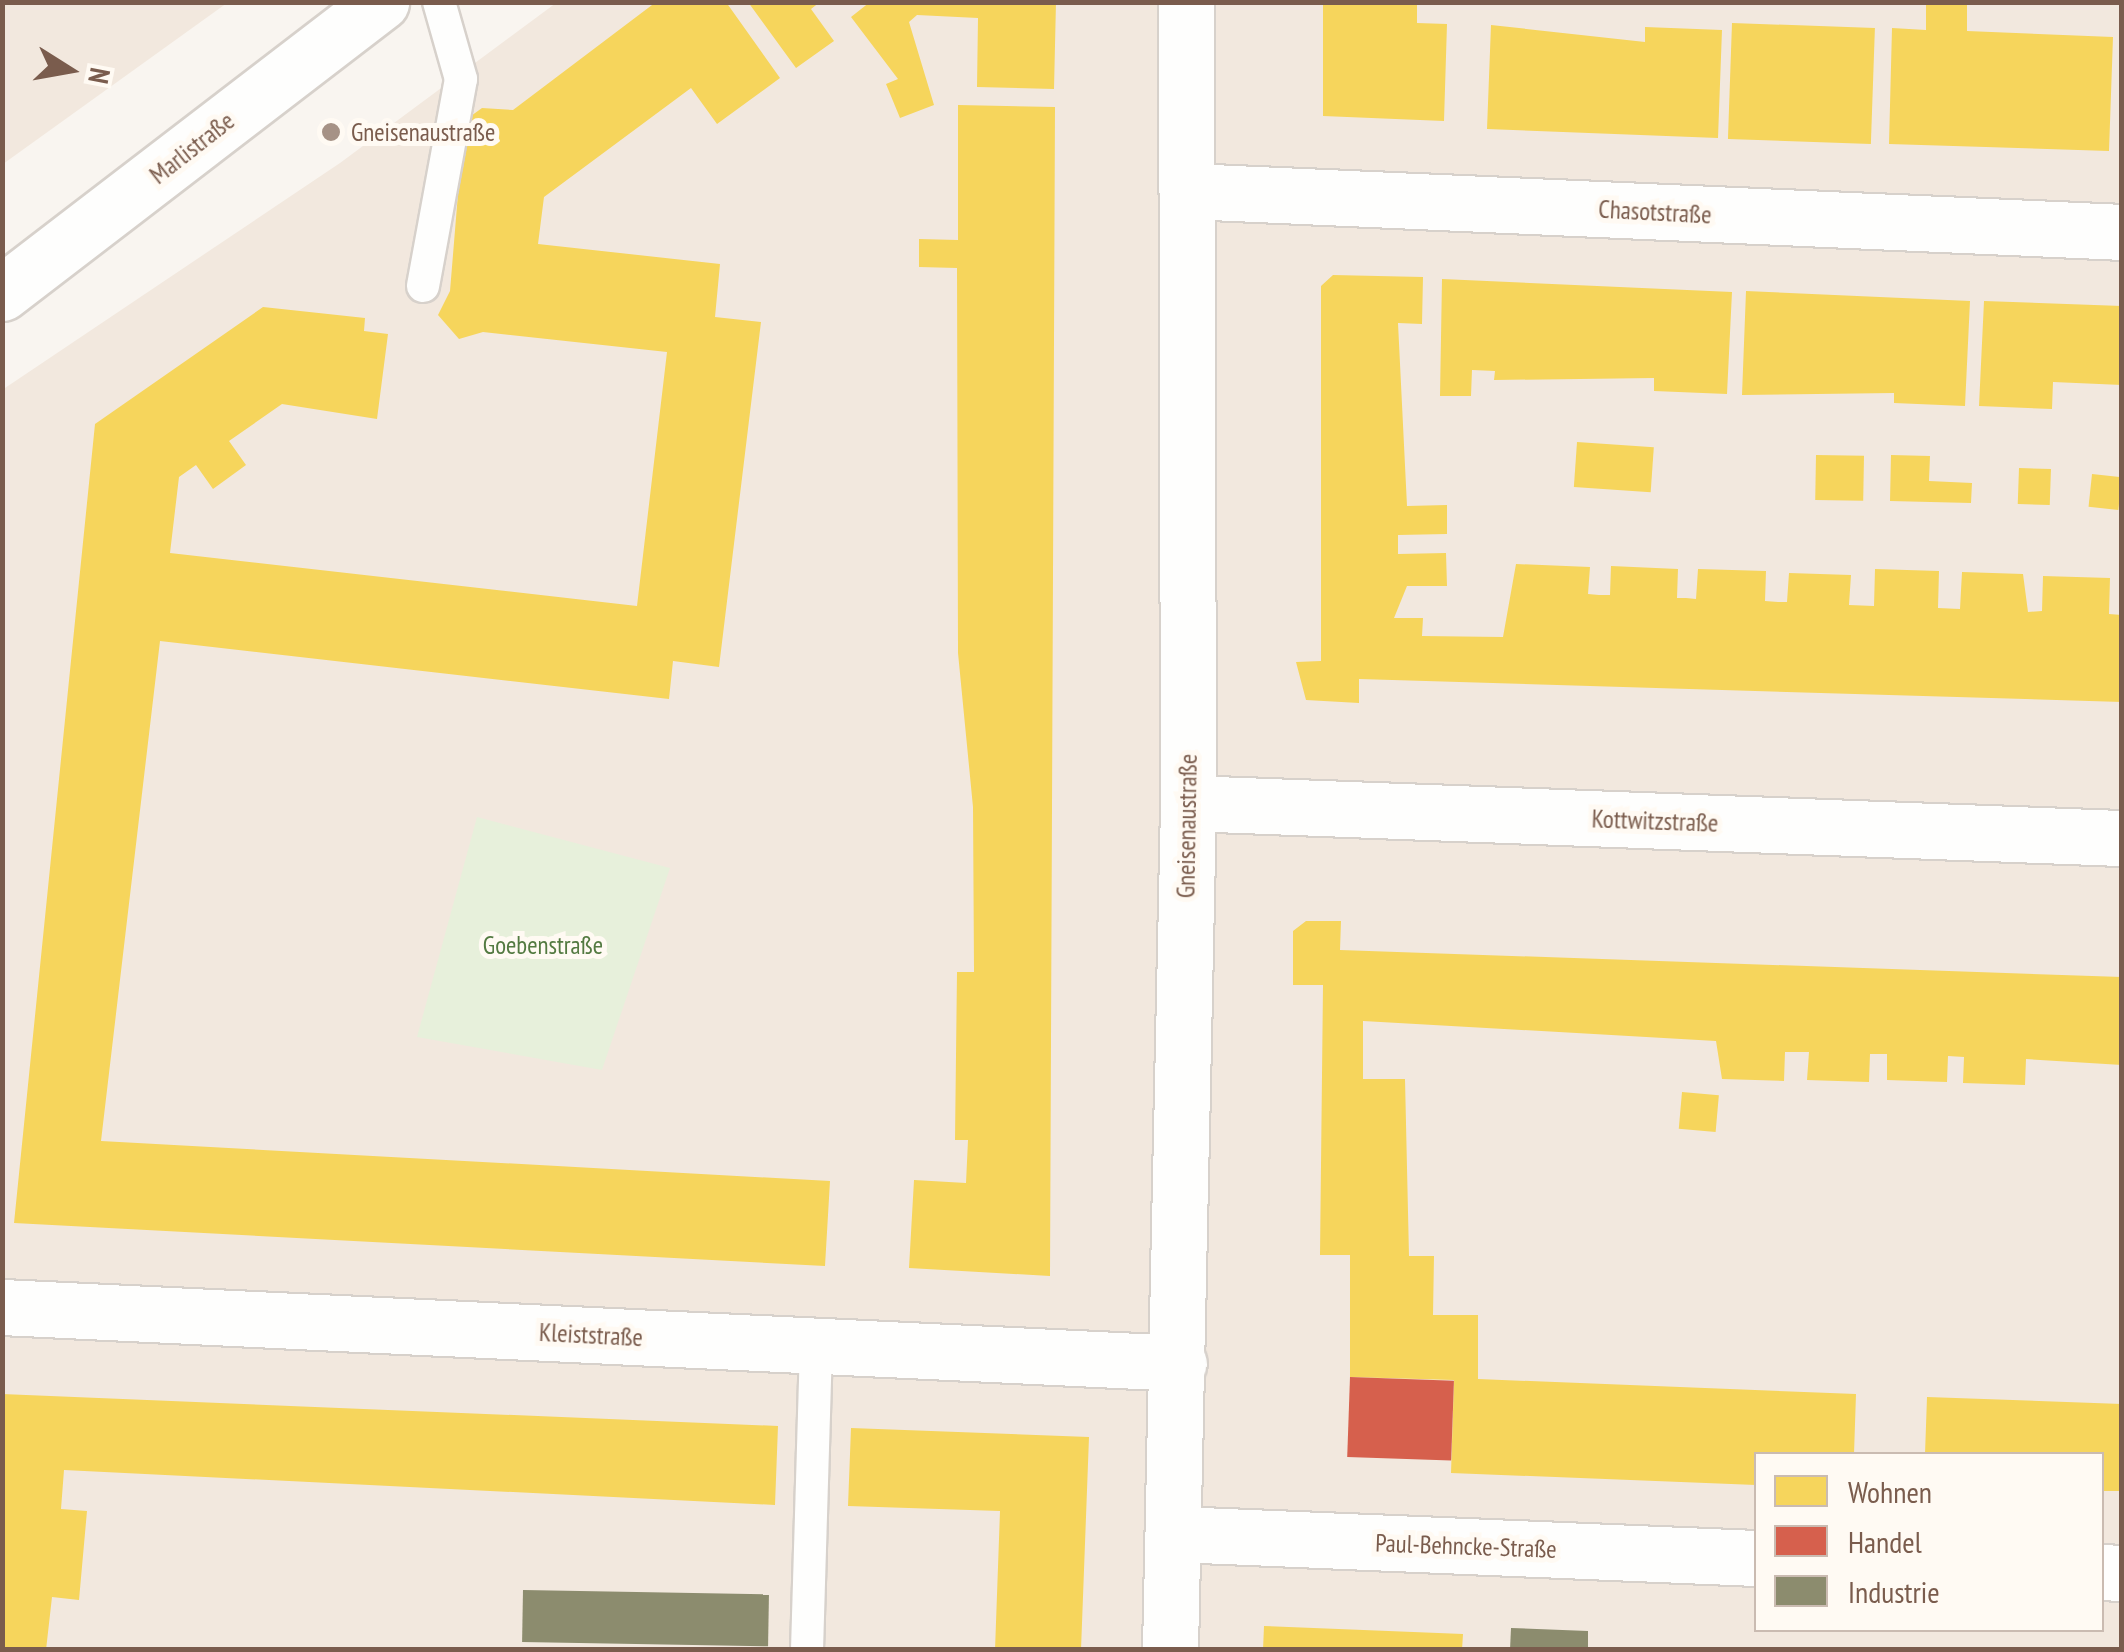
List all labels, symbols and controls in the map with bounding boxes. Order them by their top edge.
north arrow [20,20,120,120]
text: N [80,65,120,87]
street label: Marlistraße [144,106,240,190]
place label: Gneisenaustraße [351,117,495,147]
marker: Gneisenaustraße [320,121,342,143]
street label: Chasotstraße [1598,194,1712,230]
street label: Gneisenaustraße [1171,754,1203,898]
street label: Kottwitzstraße [1591,804,1719,838]
park label: Goebenstraße [483,930,603,960]
street label: Kleiststraße [538,1317,644,1353]
legend [1754,1452,2104,1632]
text: Wohnen [1848,1472,1932,1511]
text: Handel [1848,1522,1922,1561]
street label: Paul-Behncke-Straße [1375,1528,1557,1564]
text: Industrie [1848,1572,1940,1611]

